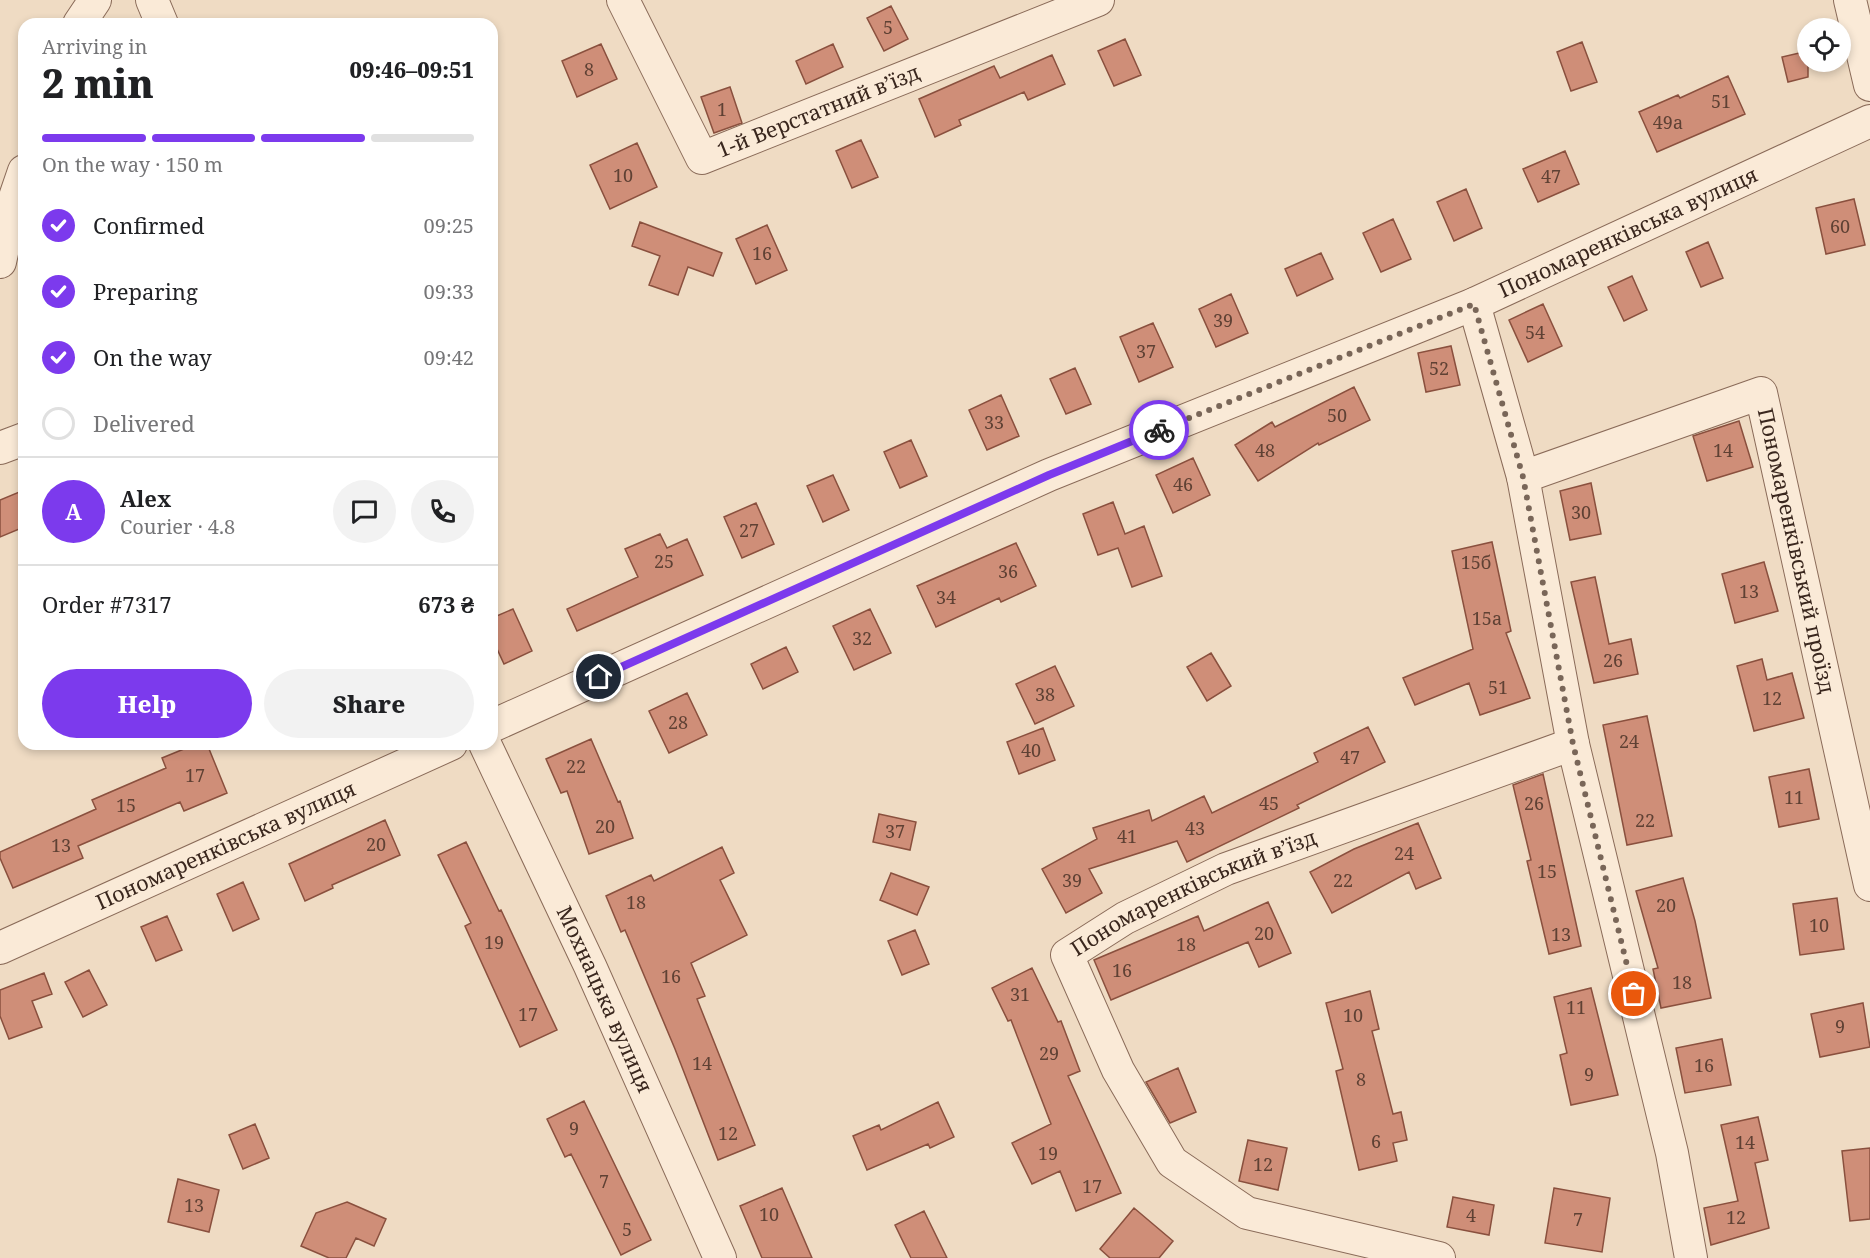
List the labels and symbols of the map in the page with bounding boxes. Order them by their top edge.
house number: 5 [883,15,893,39]
house number: 8 [584,57,594,81]
street label: 1-й Верстатний в’їзд [713,58,924,164]
house number: 51 [1711,89,1731,113]
house number: 1 [717,97,727,121]
house number: 49а [1653,110,1683,134]
street label: Пономаренківська вулиця [1494,160,1762,304]
house number: 10 [613,163,633,187]
house number: 47 [1541,164,1561,188]
house number: 60 [1830,214,1850,238]
house number: 16 [752,241,772,265]
house number: 39 [1213,308,1233,332]
house number: 54 [1525,320,1545,344]
house number: 37 [1136,339,1156,363]
house number: 52 [1429,356,1449,380]
courier [1129,400,1189,460]
house number: 50 [1327,403,1347,427]
street label: Пономаренківський проїзд [1752,405,1842,696]
house number: 33 [984,410,1004,434]
house number: 48 [1255,438,1275,462]
house number: 14 [1713,438,1733,462]
house number: 46 [1173,472,1193,496]
house number: 30 [1571,500,1591,524]
house number: 27 [739,518,759,542]
house number: 25 [654,549,674,573]
house number: 15б [1461,550,1491,574]
house number: 36 [998,559,1018,583]
house number: 13 [1739,579,1759,603]
house number: 34 [936,585,956,609]
house number: 15а [1472,606,1502,630]
house number: 32 [852,626,872,650]
house number: 26 [1603,648,1623,672]
pin [573,651,624,702]
house number: 51 [1488,675,1508,699]
house number: 38 [1035,682,1055,706]
house number: 12 [1762,686,1782,710]
house number: 28 [668,710,688,734]
house number: 24 [1619,729,1639,753]
house number: 40 [1021,738,1041,762]
house number: 47 [1340,745,1360,769]
house number: 22 [566,754,586,778]
house number: 17 [185,763,205,787]
street label: Пономаренківська вулиця [91,774,360,916]
house number: 11 [1784,785,1804,809]
house number: 45 [1259,791,1279,815]
house number: 26 [1524,791,1544,815]
house number: 15 [116,793,136,817]
house number: 22 [1635,808,1655,832]
house number: 20 [595,814,615,838]
house number: 43 [1185,816,1205,840]
house number: 37 [885,819,905,843]
street label: Пономаренківський в’їзд [1065,823,1320,962]
house number: 41 [1117,824,1137,848]
house number: 20 [366,832,386,856]
house number: 13 [51,833,71,857]
house number: 24 [1394,841,1414,865]
house number: 15 [1537,859,1557,883]
house number: 39 [1062,868,1082,892]
house number: 22 [1333,868,1353,892]
house number: 18 [626,890,646,914]
house number: 20 [1656,893,1676,917]
street label: Мохнацька вулиця [551,901,660,1097]
house number: 10 [1809,913,1829,937]
house number: 20 [1254,921,1274,945]
house number: 13 [1551,922,1571,946]
house number: 19 [484,930,504,954]
house number: 18 [1176,932,1196,956]
house number: 16 [1112,958,1132,982]
house number: 16 [661,964,681,988]
pin [1608,968,1659,1019]
house number: 18 [1672,970,1692,994]
house number: 31 [1010,982,1030,1006]
house number: 11 [1566,995,1586,1019]
house number: 17 [518,1002,538,1026]
house number: 10 [1343,1003,1363,1027]
house number: 9 [1835,1014,1845,1038]
house number: 29 [1039,1041,1059,1065]
house number: 14 [692,1051,712,1075]
house number: 16 [1694,1053,1714,1077]
house number: 9 [1584,1062,1594,1086]
house number: 8 [1356,1067,1366,1091]
house number: 9 [569,1116,579,1140]
house number: 12 [718,1121,738,1145]
house number: 6 [1371,1129,1381,1153]
house number: 14 [1735,1130,1755,1154]
house number: 19 [1038,1141,1058,1165]
house number: 12 [1253,1152,1273,1176]
house number: 7 [599,1169,609,1193]
house number: 17 [1082,1174,1102,1198]
house number: 13 [184,1193,204,1217]
house number: 10 [759,1202,779,1226]
house number: 4 [1466,1203,1476,1227]
house number: 12 [1726,1205,1746,1229]
house number: 7 [1573,1207,1583,1231]
house number: 5 [622,1217,632,1241]

